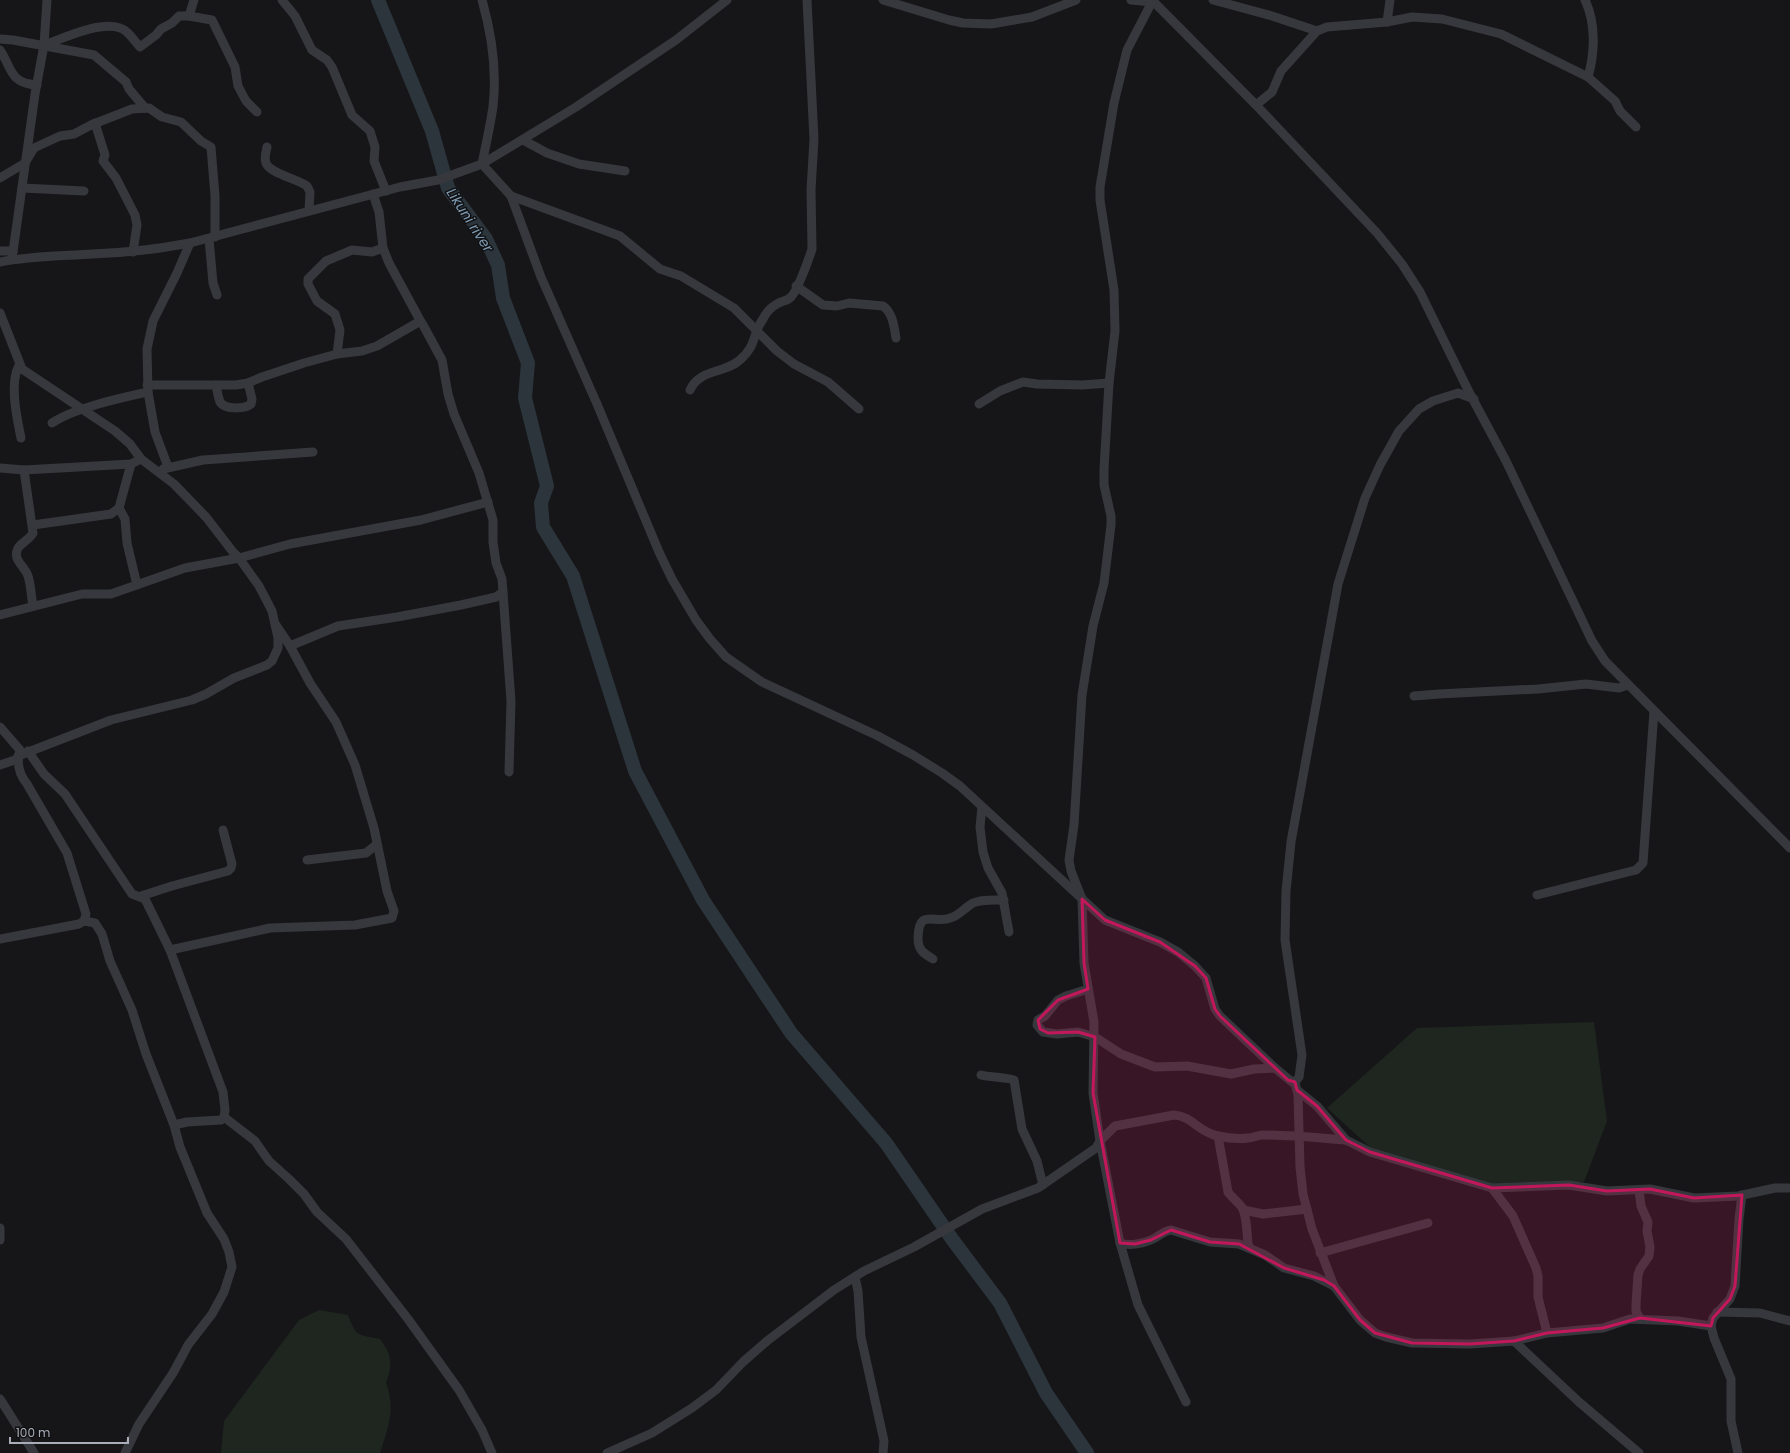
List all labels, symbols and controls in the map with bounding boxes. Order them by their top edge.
water label: Likuni river [442,184,499,257]
scale bar [10,1419,128,1445]
text: 100 m [16,1424,50,1441]

